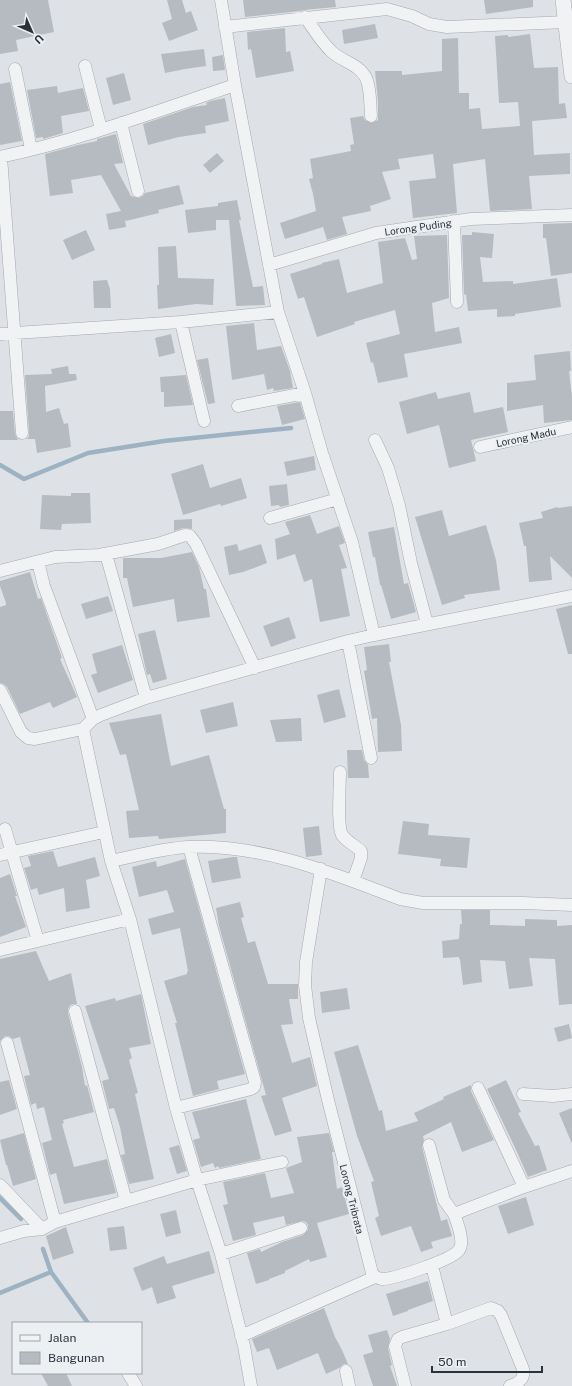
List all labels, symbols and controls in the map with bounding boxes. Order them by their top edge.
north arrow [12,12,52,52]
text: U [32,32,46,46]
street label: Lorong Puding [384,216,452,238]
street label: Lorong Madu [495,425,557,449]
street label: Lorong Tribrata [338,1163,366,1235]
legend [12,1322,142,1374]
text: Jalan [48,1331,77,1345]
scale bar [432,1348,542,1374]
text: Bangunan [48,1351,104,1365]
text: 50 m [438,1355,466,1369]

